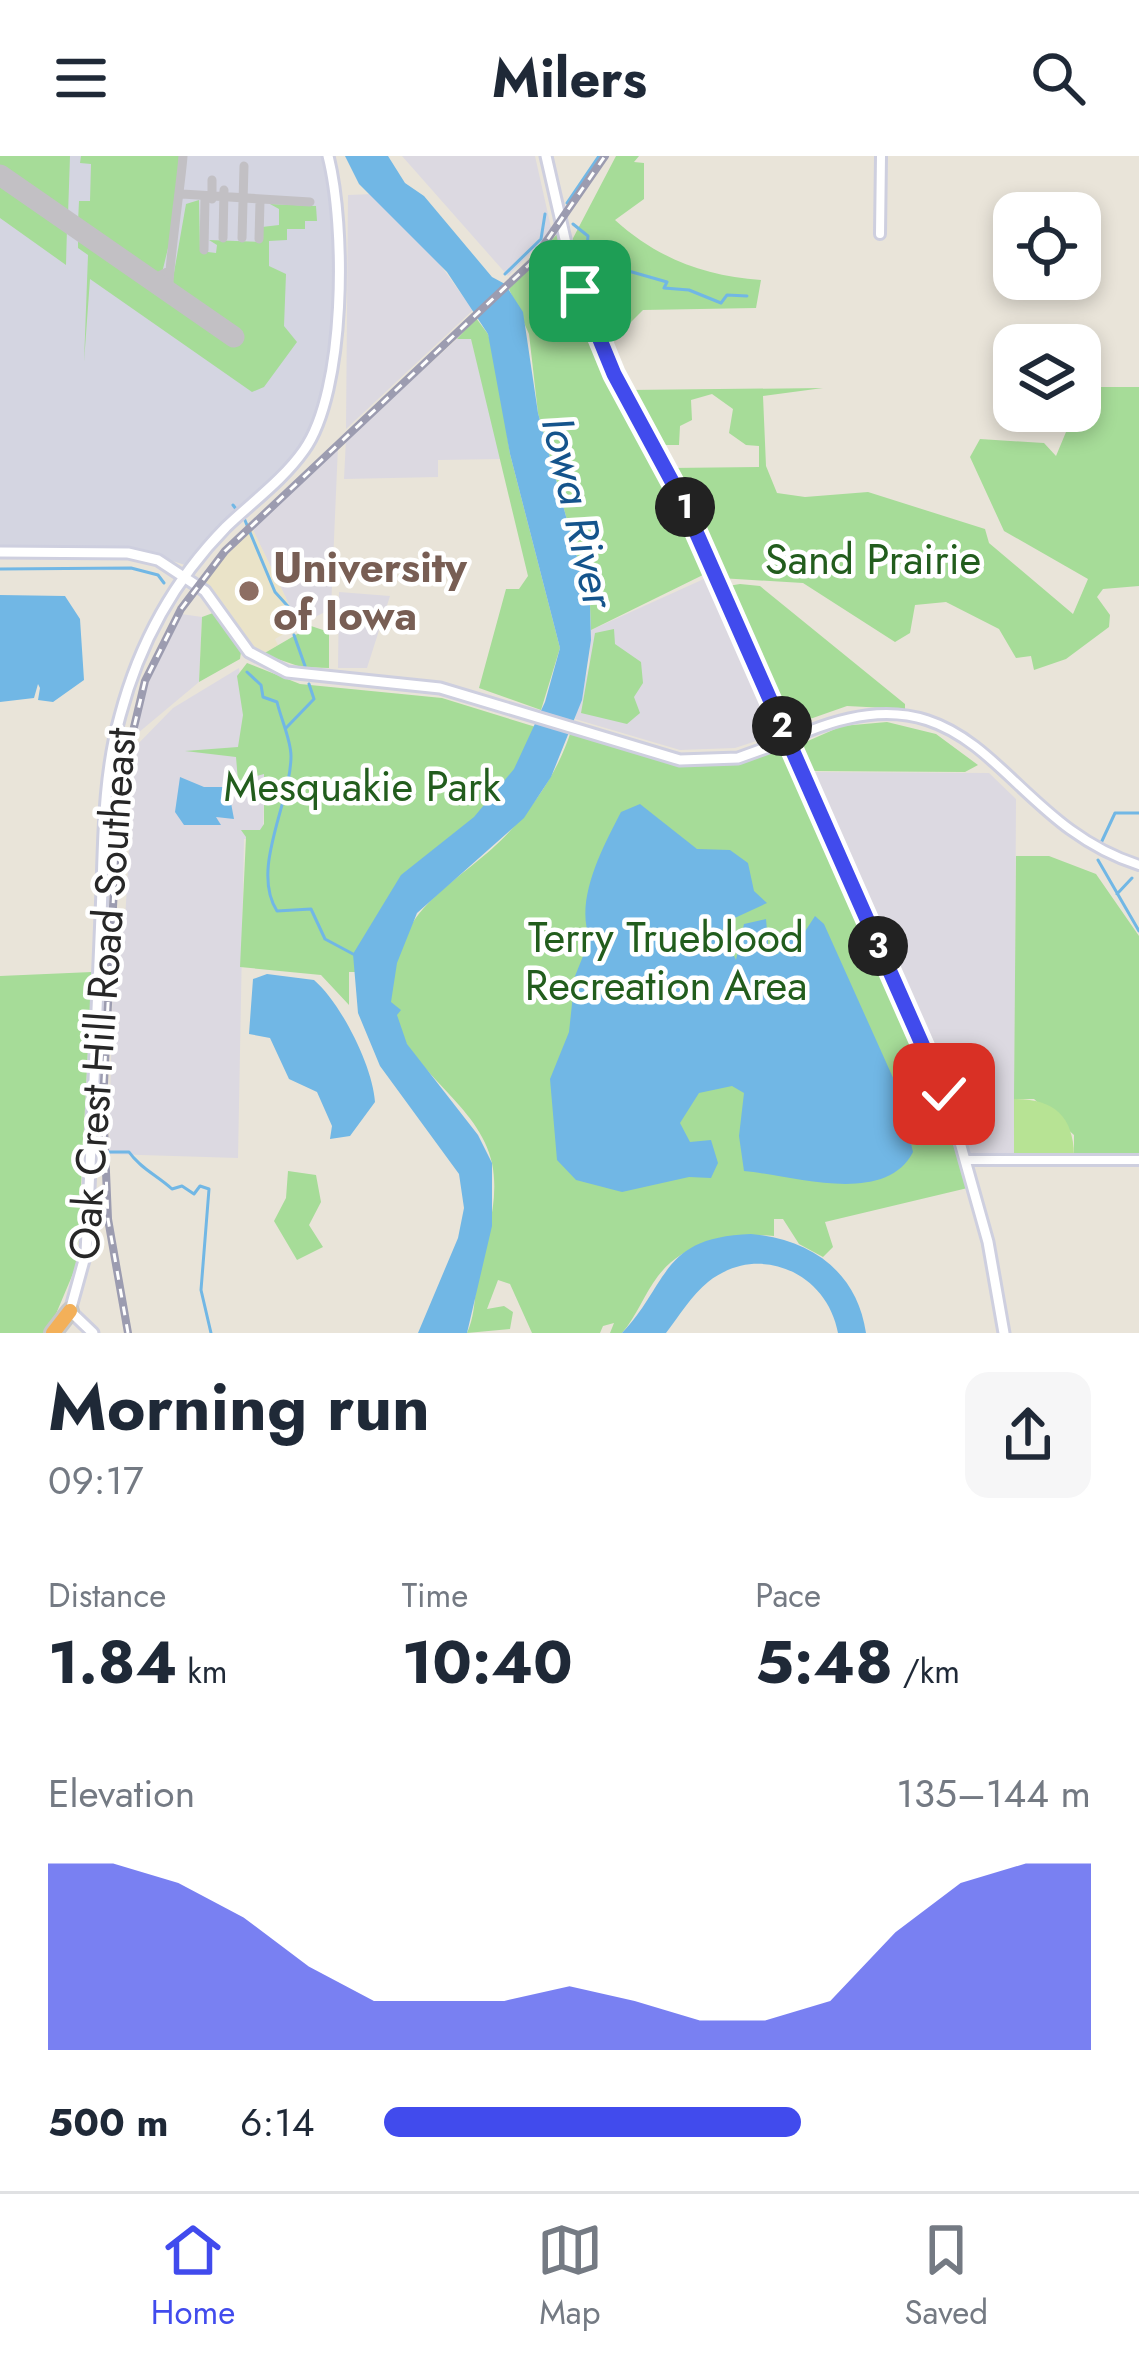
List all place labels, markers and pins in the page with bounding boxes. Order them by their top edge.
pin [529,240,631,342]
pin: 1 [655,477,715,537]
place label: University of Iowa [273,537,468,646]
marker: University of Iowa [236,578,262,604]
pin: 2 [752,696,812,756]
pin: 3 [848,916,908,976]
pin [893,1043,995,1145]

